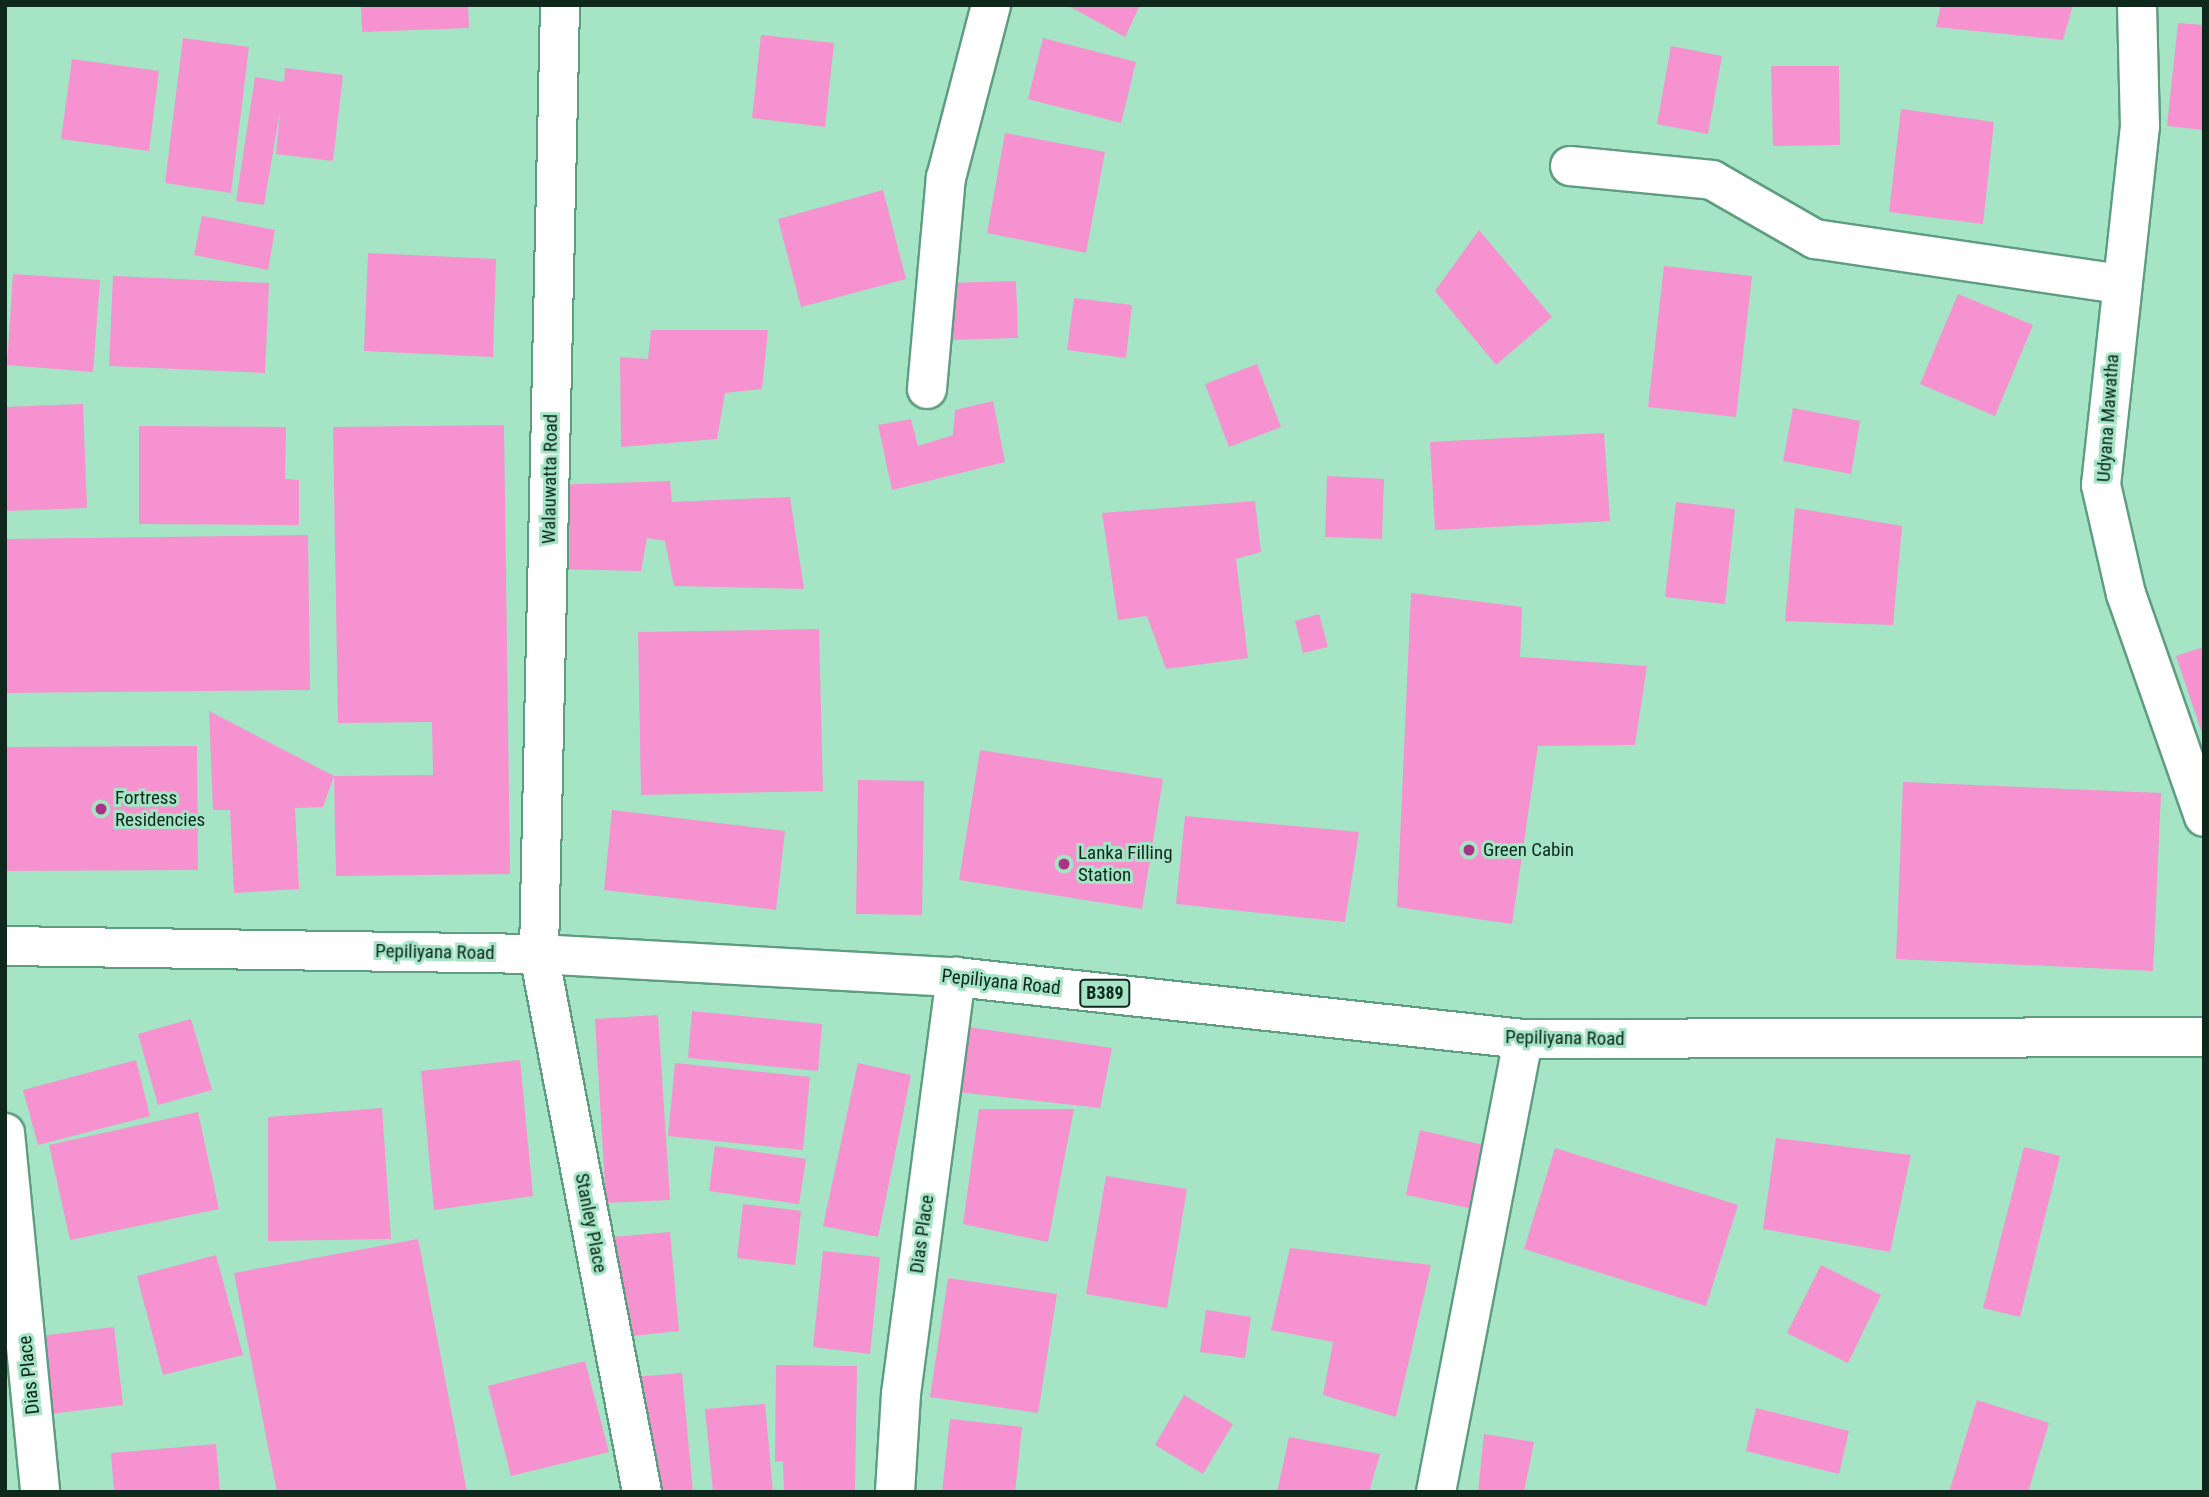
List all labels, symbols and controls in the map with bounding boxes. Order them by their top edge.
street label: Udyana Mawatha [2092,353,2124,483]
street label: Walauwatta Road [537,414,563,544]
place label: Fortress Residencies [115,787,205,831]
marker: Fortress Residencies [93,801,109,817]
place label: Green Cabin [1483,839,1574,861]
place label: Lanka Filling Station [1078,842,1173,886]
marker: Green Cabin [1461,842,1477,858]
marker: Lanka Filling Station [1056,856,1072,872]
street label: Pepiliyana Road [375,940,495,964]
street label: Pepiliyana Road [940,964,1062,1000]
road number: B389 [1079,978,1131,1008]
street label: Pepiliyana Road [1505,1026,1625,1050]
street label: Stanley Place [570,1171,612,1275]
street label: Dias Place [905,1193,939,1275]
street label: Dias Place [14,1335,44,1415]

